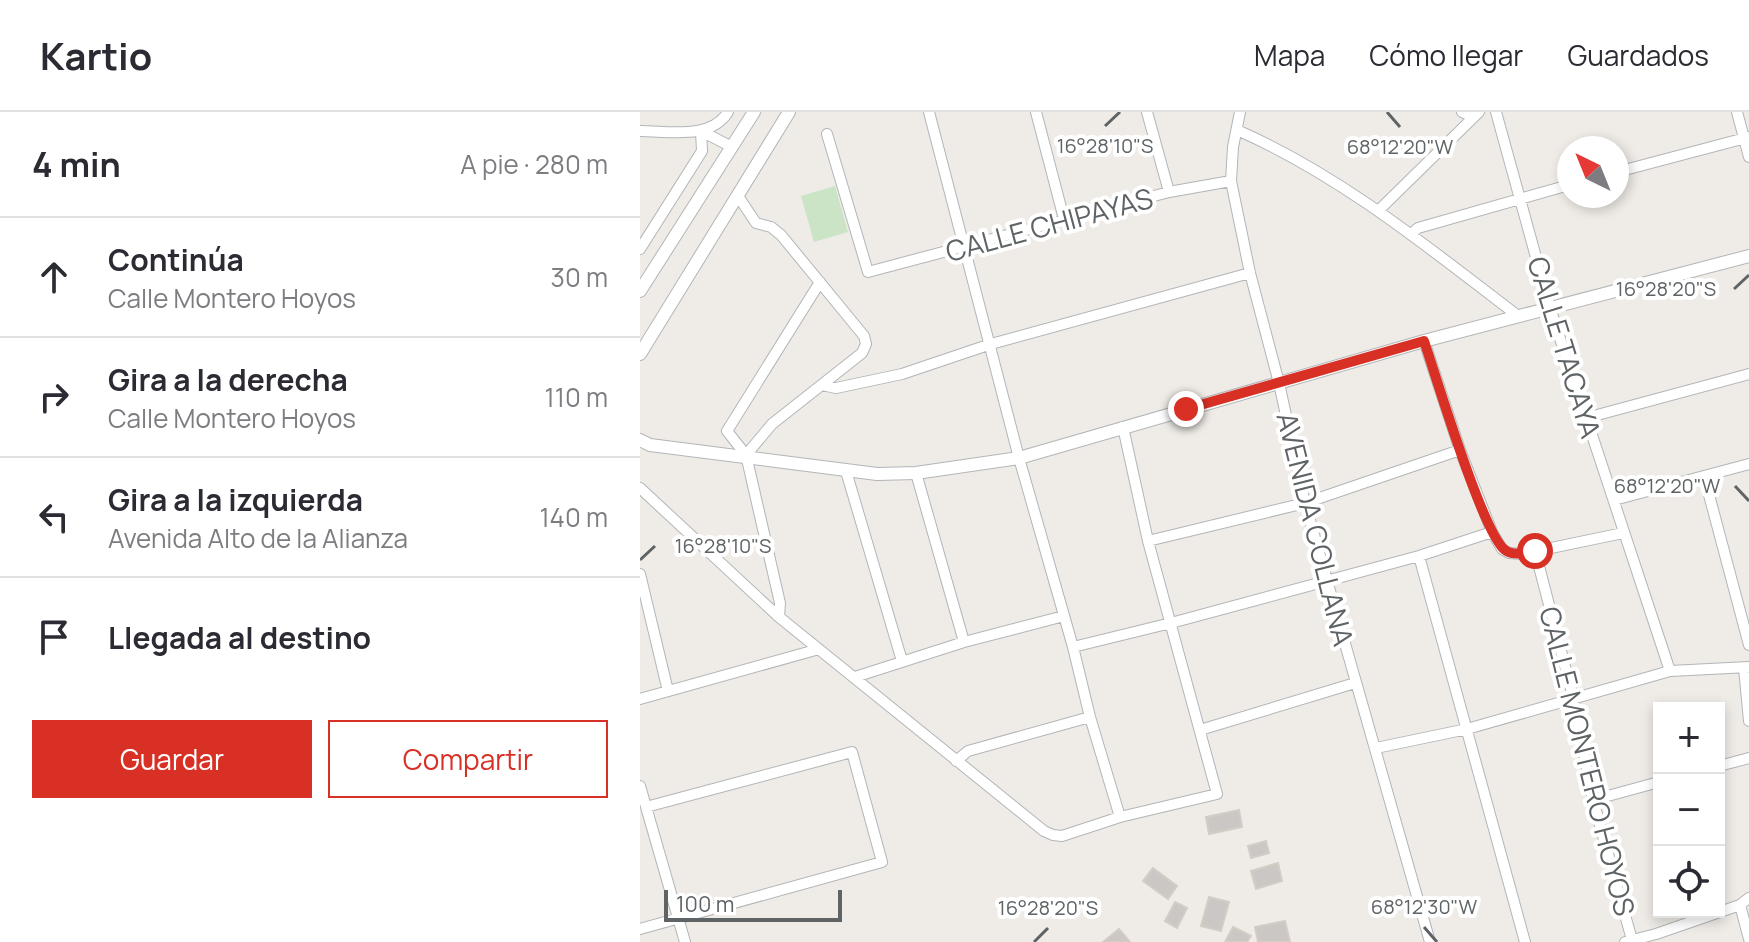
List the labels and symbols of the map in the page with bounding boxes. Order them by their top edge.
text: 16°28'10"S [1057,132,1153,159]
text: 68°12'20"W [1347,133,1454,160]
north arrow [1557,136,1629,208]
street label: CALLE CHIPAYAS [941,178,1157,270]
street label: CALLE TACAYA [1519,252,1611,442]
text: 16°28'20"S [1616,275,1716,302]
route end [1168,391,1204,427]
street label: AVENIDA COLLANA [1269,408,1363,650]
text: 68°12'20"W [1614,472,1721,499]
text: 16°28'10"S [675,532,771,559]
route start [1517,533,1553,569]
street label: CALLE MONTERO HOYOS [1531,603,1645,919]
scale bar [664,886,842,922]
text: 68°12'30"W [1371,893,1477,920]
text: 16°28'20"S [998,894,1098,921]

